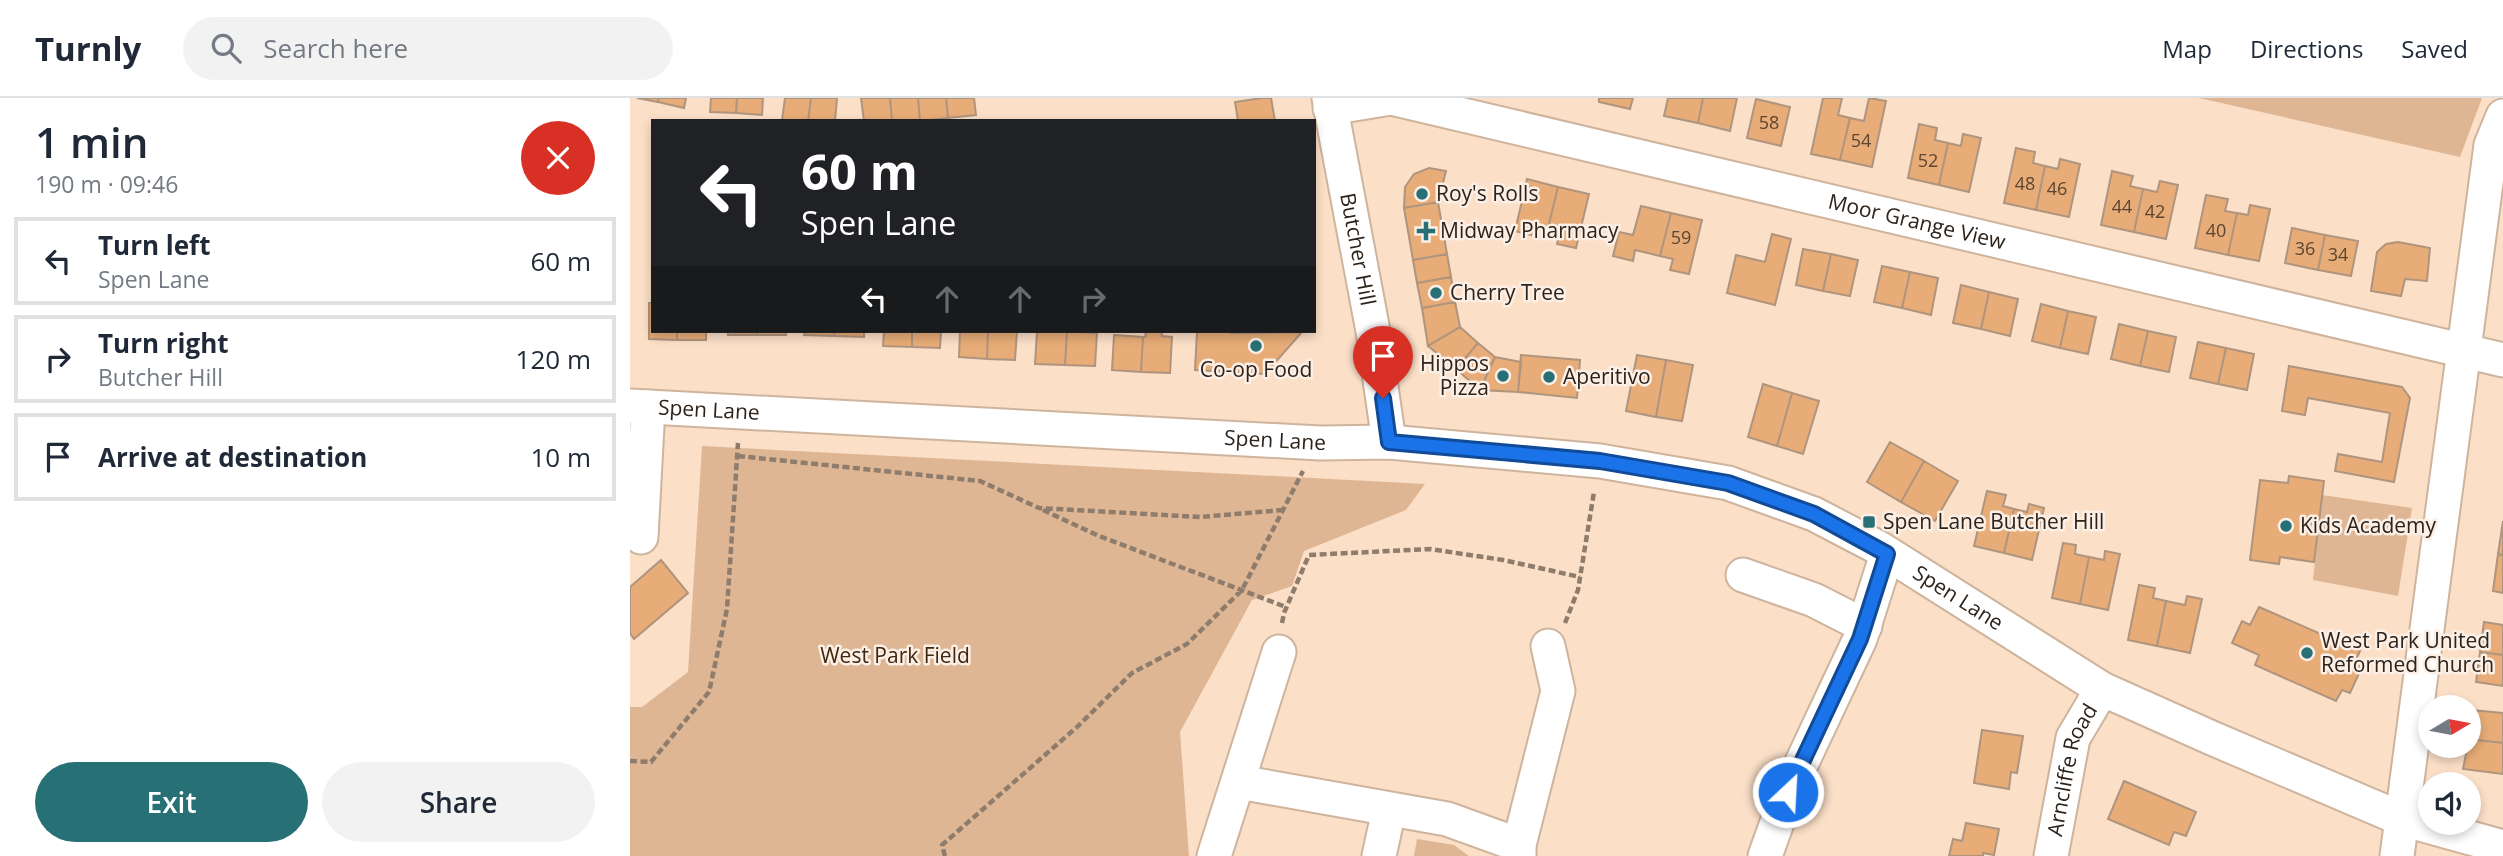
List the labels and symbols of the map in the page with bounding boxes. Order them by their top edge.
house number: 58 [1759,110,1779,134]
house number: 54 [1851,128,1871,152]
house number: 52 [1918,148,1938,172]
house number: 48 [2015,171,2035,195]
house number: 46 [2047,176,2067,200]
place label: Roy's Rolls [1436,179,1538,207]
marker: Roy's Rolls [1414,186,1430,202]
street label: Moor Grange View [1826,186,2009,255]
street label: Butcher Hill [1334,190,1383,308]
house number: 44 [2112,194,2132,218]
house number: 42 [2145,199,2165,223]
place label: Midway Pharmacy [1440,216,1619,244]
house number: 40 [2206,218,2226,242]
marker: Midway Pharmacy [1418,223,1434,239]
house number: 59 [1671,225,1691,249]
house number: 36 [2295,236,2315,260]
house number: 34 [2328,242,2348,266]
place label: Cherry Tree [1450,278,1565,306]
marker: Cherry Tree [1428,285,1444,301]
pin [1353,326,1413,398]
marker: Co-op Food [1248,338,1264,354]
place label: Hippos Pizza [1420,349,1489,401]
place label: Co-op Food [1200,355,1312,383]
place label: Aperitivo [1563,362,1651,390]
marker: Hippos Pizza [1495,368,1511,384]
marker: Aperitivo [1541,369,1557,385]
street label: Spen Lane [657,393,761,426]
street label: Spen Lane [1224,423,1326,456]
place label: Spen Lane Butcher Hill [1883,507,2104,535]
place label: Kids Academy [2300,511,2437,539]
marker: Spen Lane Butcher Hill [1861,514,1877,530]
marker: Kids Academy [2278,518,2294,534]
street label: Spen Lane [1908,558,2009,636]
place label: West Park United Reformed Church [2321,626,2494,678]
park label: West Park Field [820,641,970,669]
marker: West Park United Reformed Church [2299,645,2315,661]
north arrow [2418,695,2482,758]
street label: Arncliffe Road [2040,698,2103,838]
position arrow [1751,755,1825,829]

